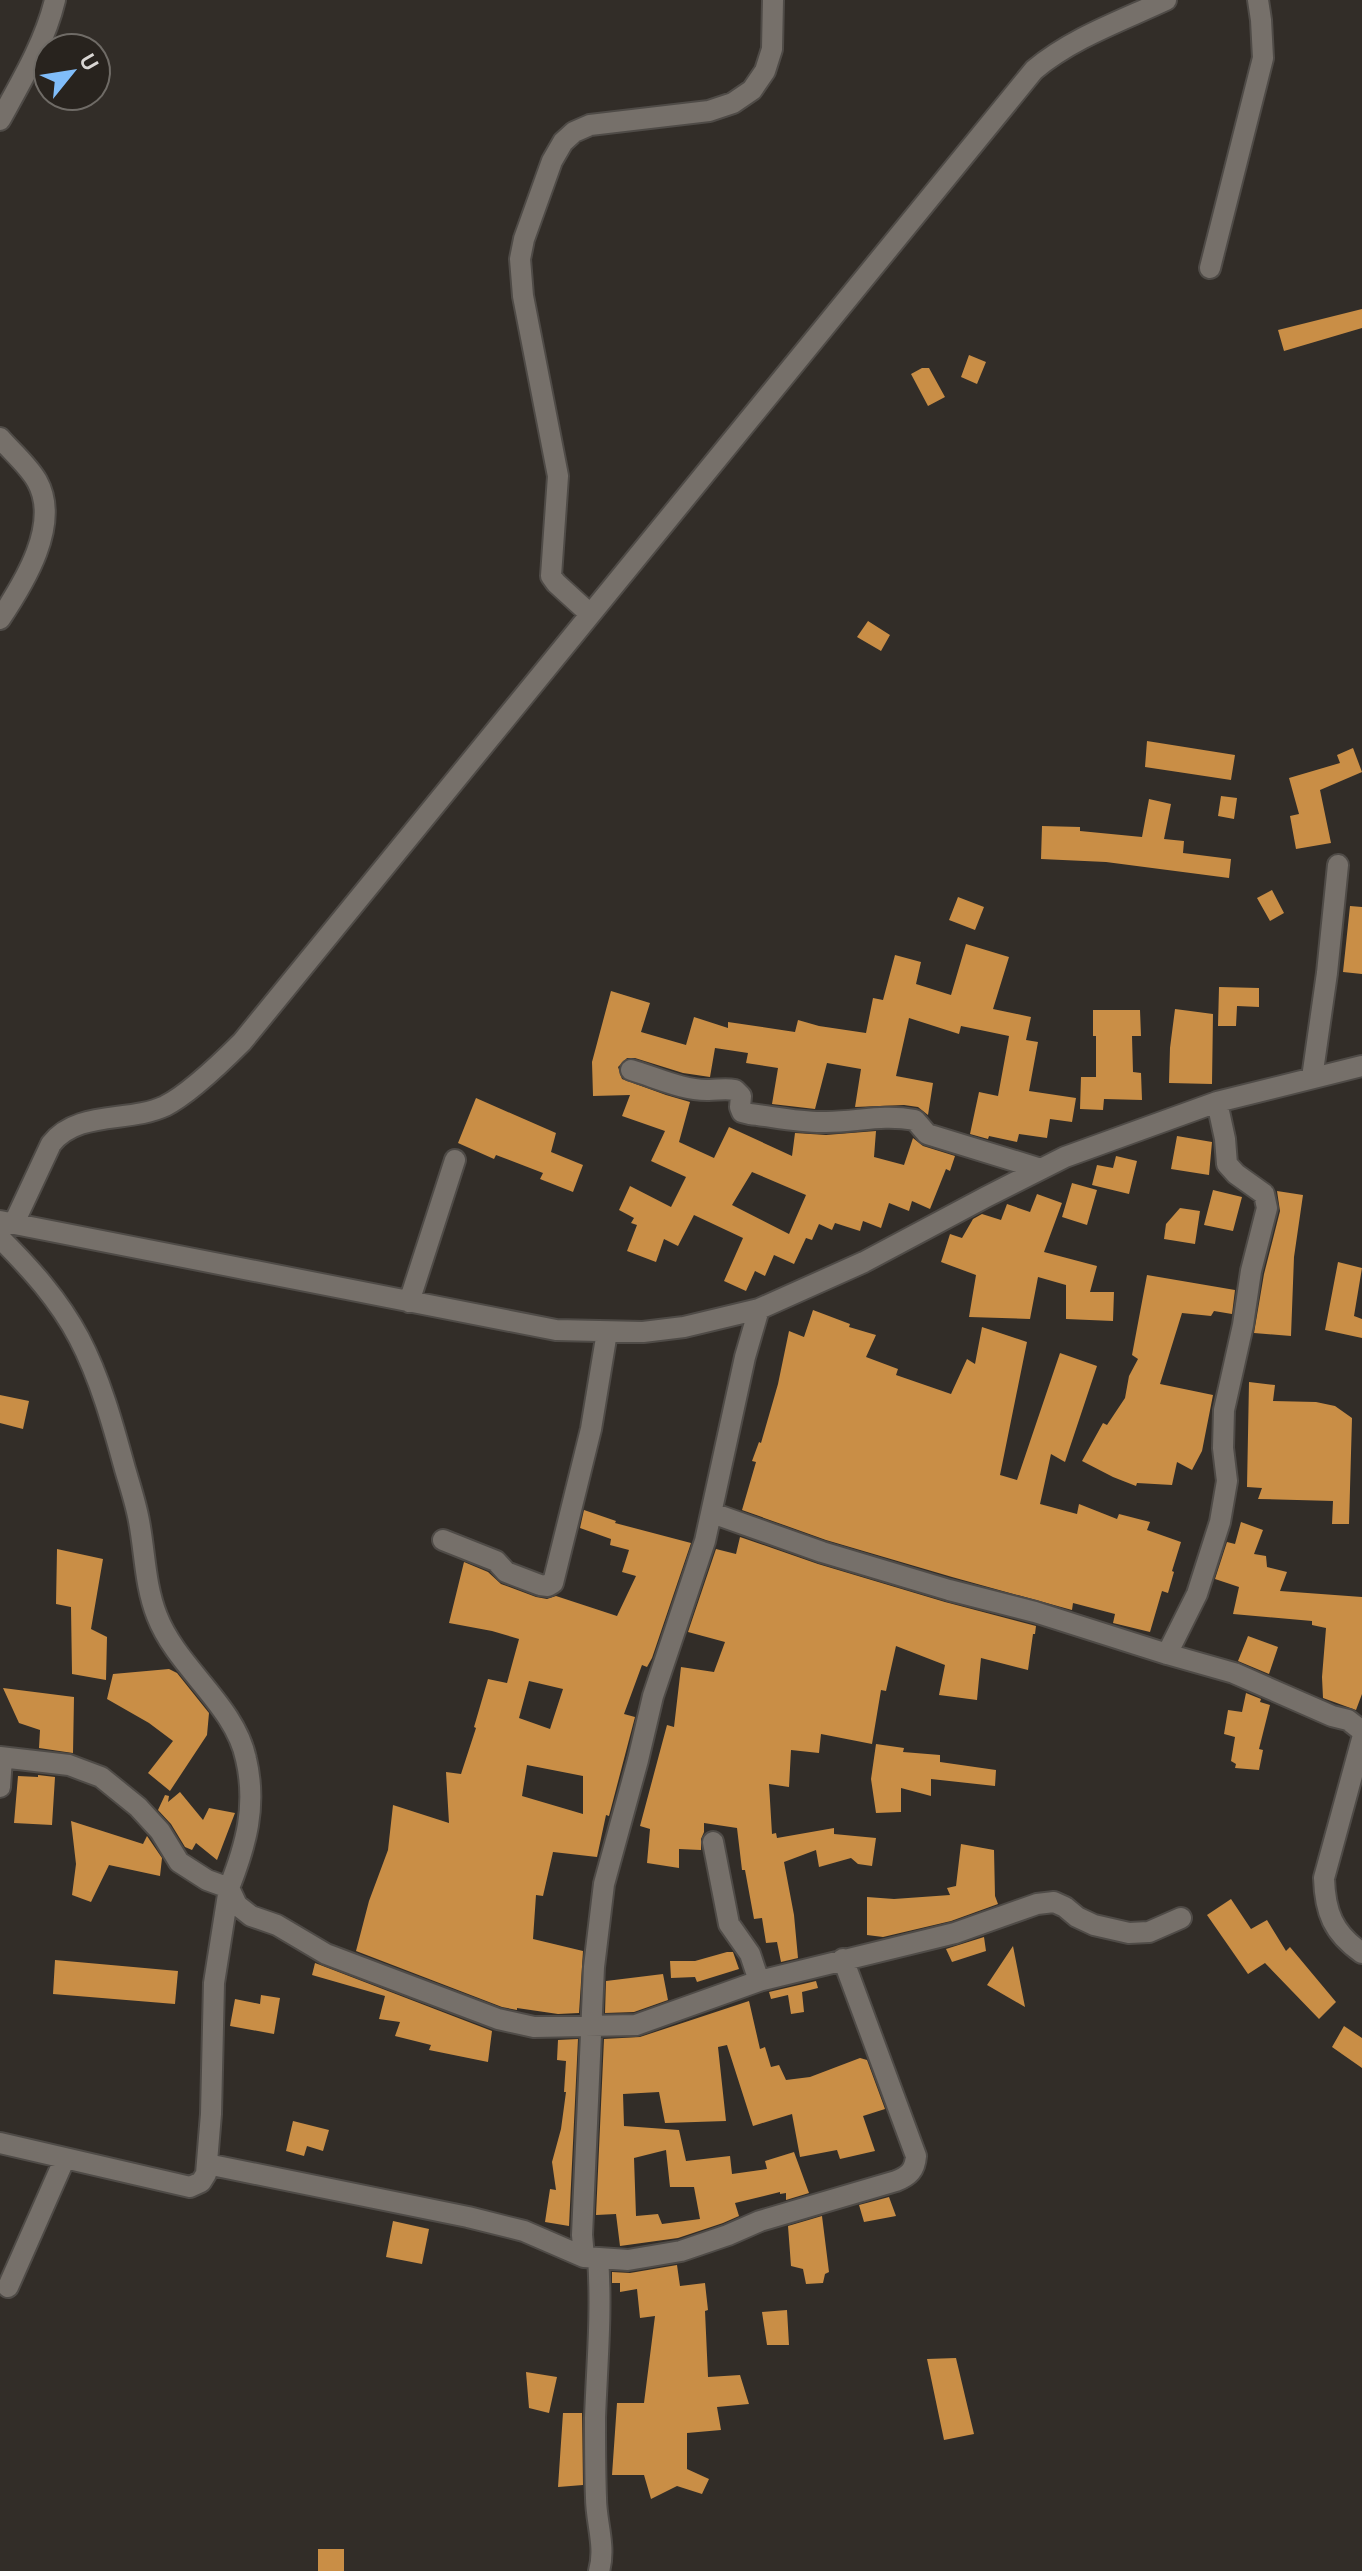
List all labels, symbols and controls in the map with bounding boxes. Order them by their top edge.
north arrow [32,32,112,112]
text: U [73,49,105,75]

